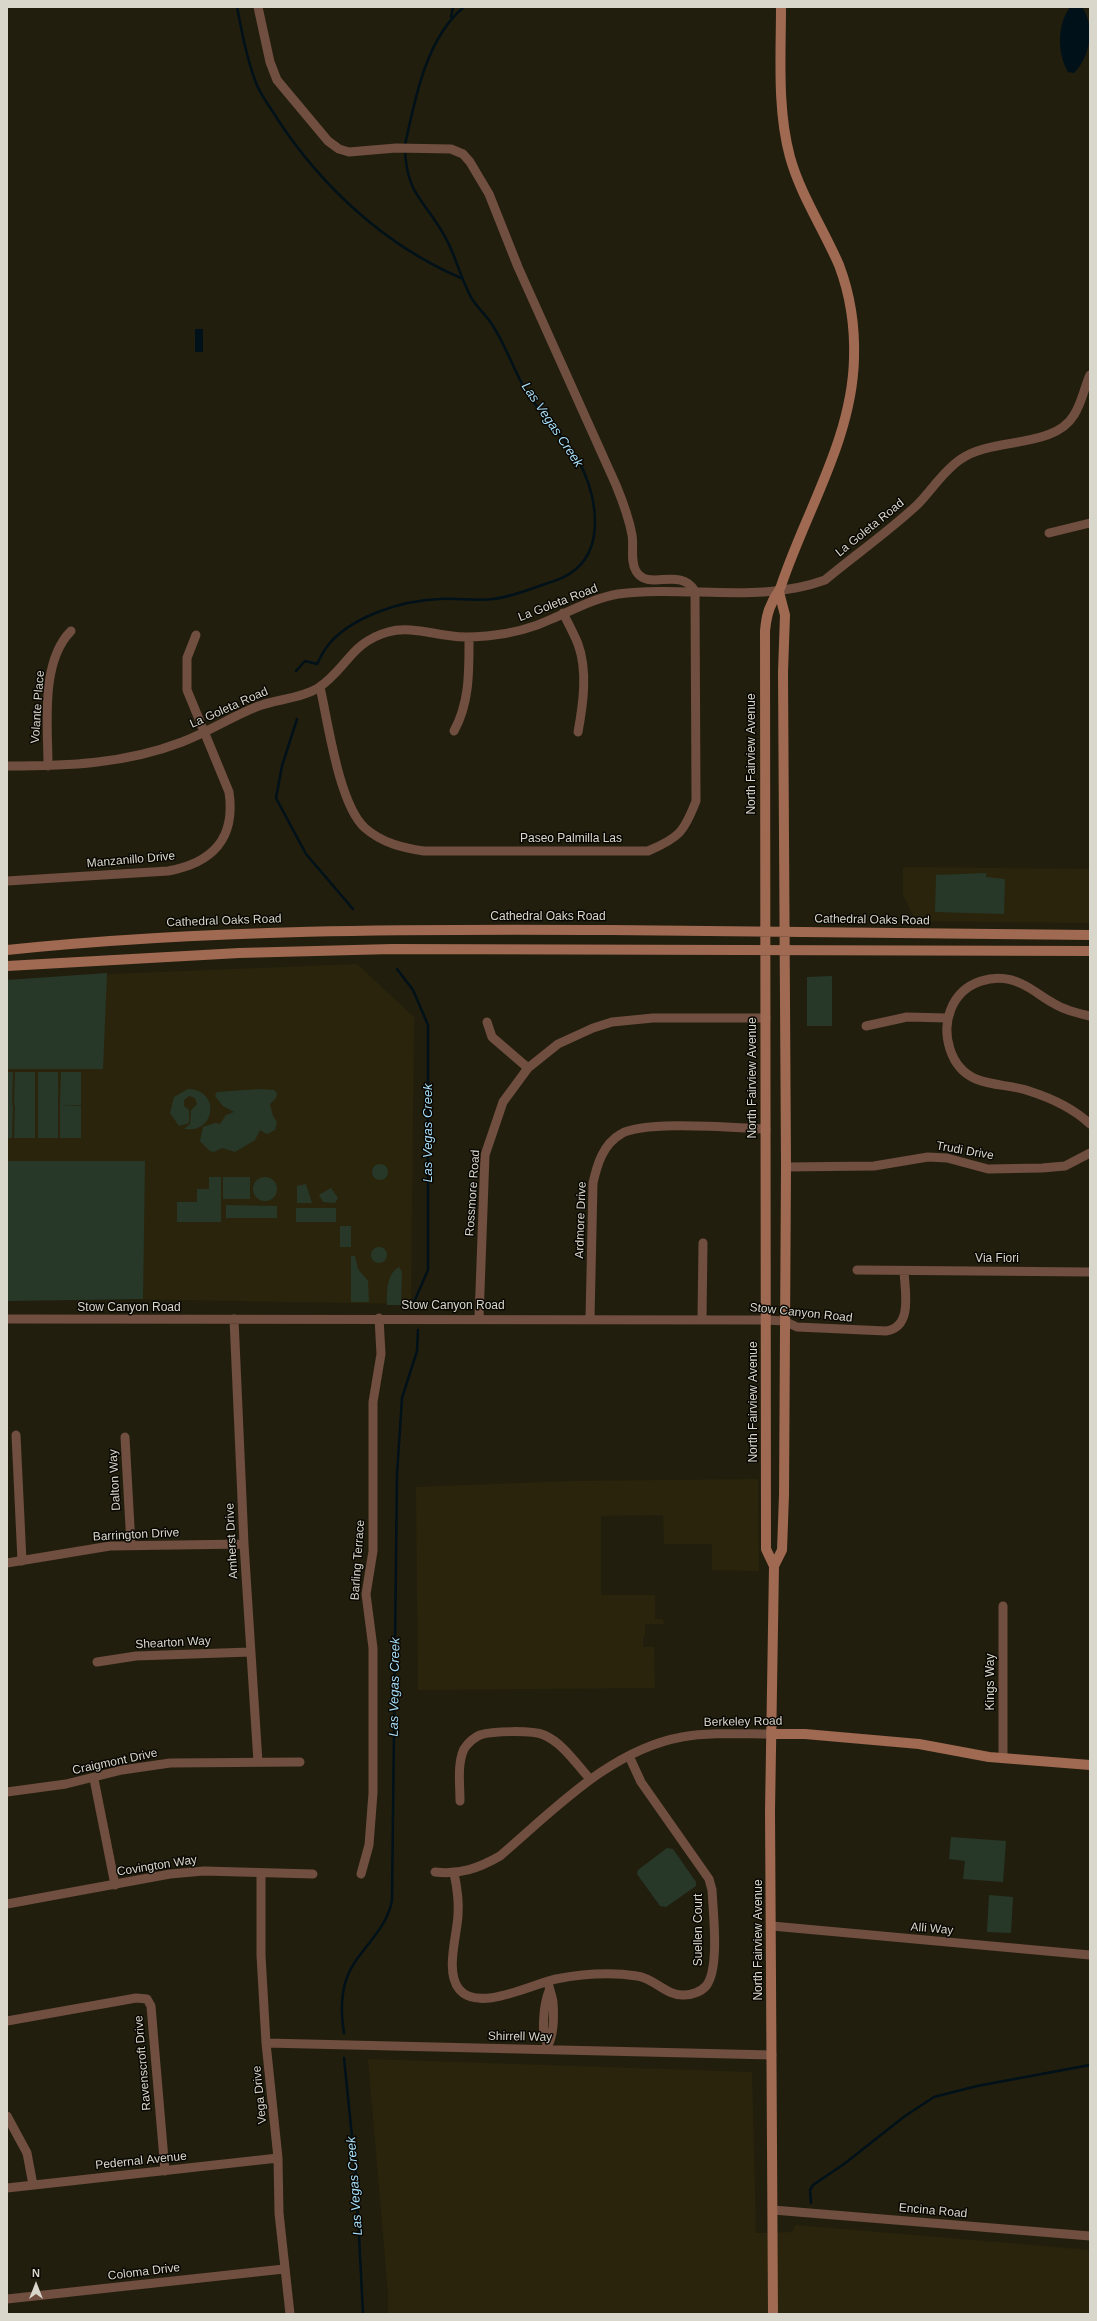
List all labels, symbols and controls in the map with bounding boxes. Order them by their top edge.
water label: Las Vegas Creek [518,380,586,470]
street label: La Goleta Road [833,496,907,560]
street label: La Goleta Road [516,581,600,625]
street label: Volante Place [28,670,48,744]
street label: La Goleta Road [188,684,270,732]
street label: North Fairview Avenue [745,693,759,815]
street label: Paseo Palmilla Las [520,832,622,846]
street label: Manzanillo Drive [86,849,176,871]
street label: Cathedral Oaks Road [490,910,606,924]
street label: Cathedral Oaks Road [166,912,282,930]
street label: Cathedral Oaks Road [814,912,930,928]
street label: North Fairview Avenue [746,1017,760,1139]
water label: Las Vegas Creek [420,1083,436,1183]
street label: Trudi Drive [935,1139,995,1163]
street label: Rossmore Road [463,1149,483,1237]
street label: Ardmore Drive [572,1181,590,1259]
street label: Via Fiori [975,1252,1019,1266]
street label: Stow Canyon Road [401,1299,505,1313]
street label: Stow Canyon Road [749,1300,853,1326]
street label: Stow Canyon Road [77,1301,181,1315]
street label: North Fairview Avenue [747,1341,761,1463]
street label: Dalton Way [106,1449,124,1511]
street label: Amherst Drive [223,1503,241,1579]
street label: Barling Terrace [348,1519,368,1601]
street label: Barrington Drive [92,1526,180,1544]
street label: Shearton Way [135,1634,211,1652]
water label: Las Vegas Creek [386,1637,404,1737]
street label: Kings Way [984,1654,998,1710]
street label: Berkeley Road [704,1714,782,1730]
street label: Craigmont Drive [71,1746,159,1778]
street label: Covington Way [116,1853,198,1879]
street label: North Fairview Avenue [752,1879,766,2001]
street label: Suellen Court [692,1894,706,1966]
street label: Alli Way [910,1920,954,1938]
street label: Ravenscroft Drive [132,2015,154,2111]
street label: Shirrell Way [488,2029,552,2045]
street label: Vega Drive [250,2065,270,2125]
water label: Las Vegas Creek [344,2136,366,2236]
street label: Pedernal Avenue [95,2149,187,2173]
street label: Encina Road [898,2201,968,2221]
street label: Coloma Drive [107,2260,181,2284]
north arrow [16,2265,56,2305]
text: N [32,2267,40,2279]

